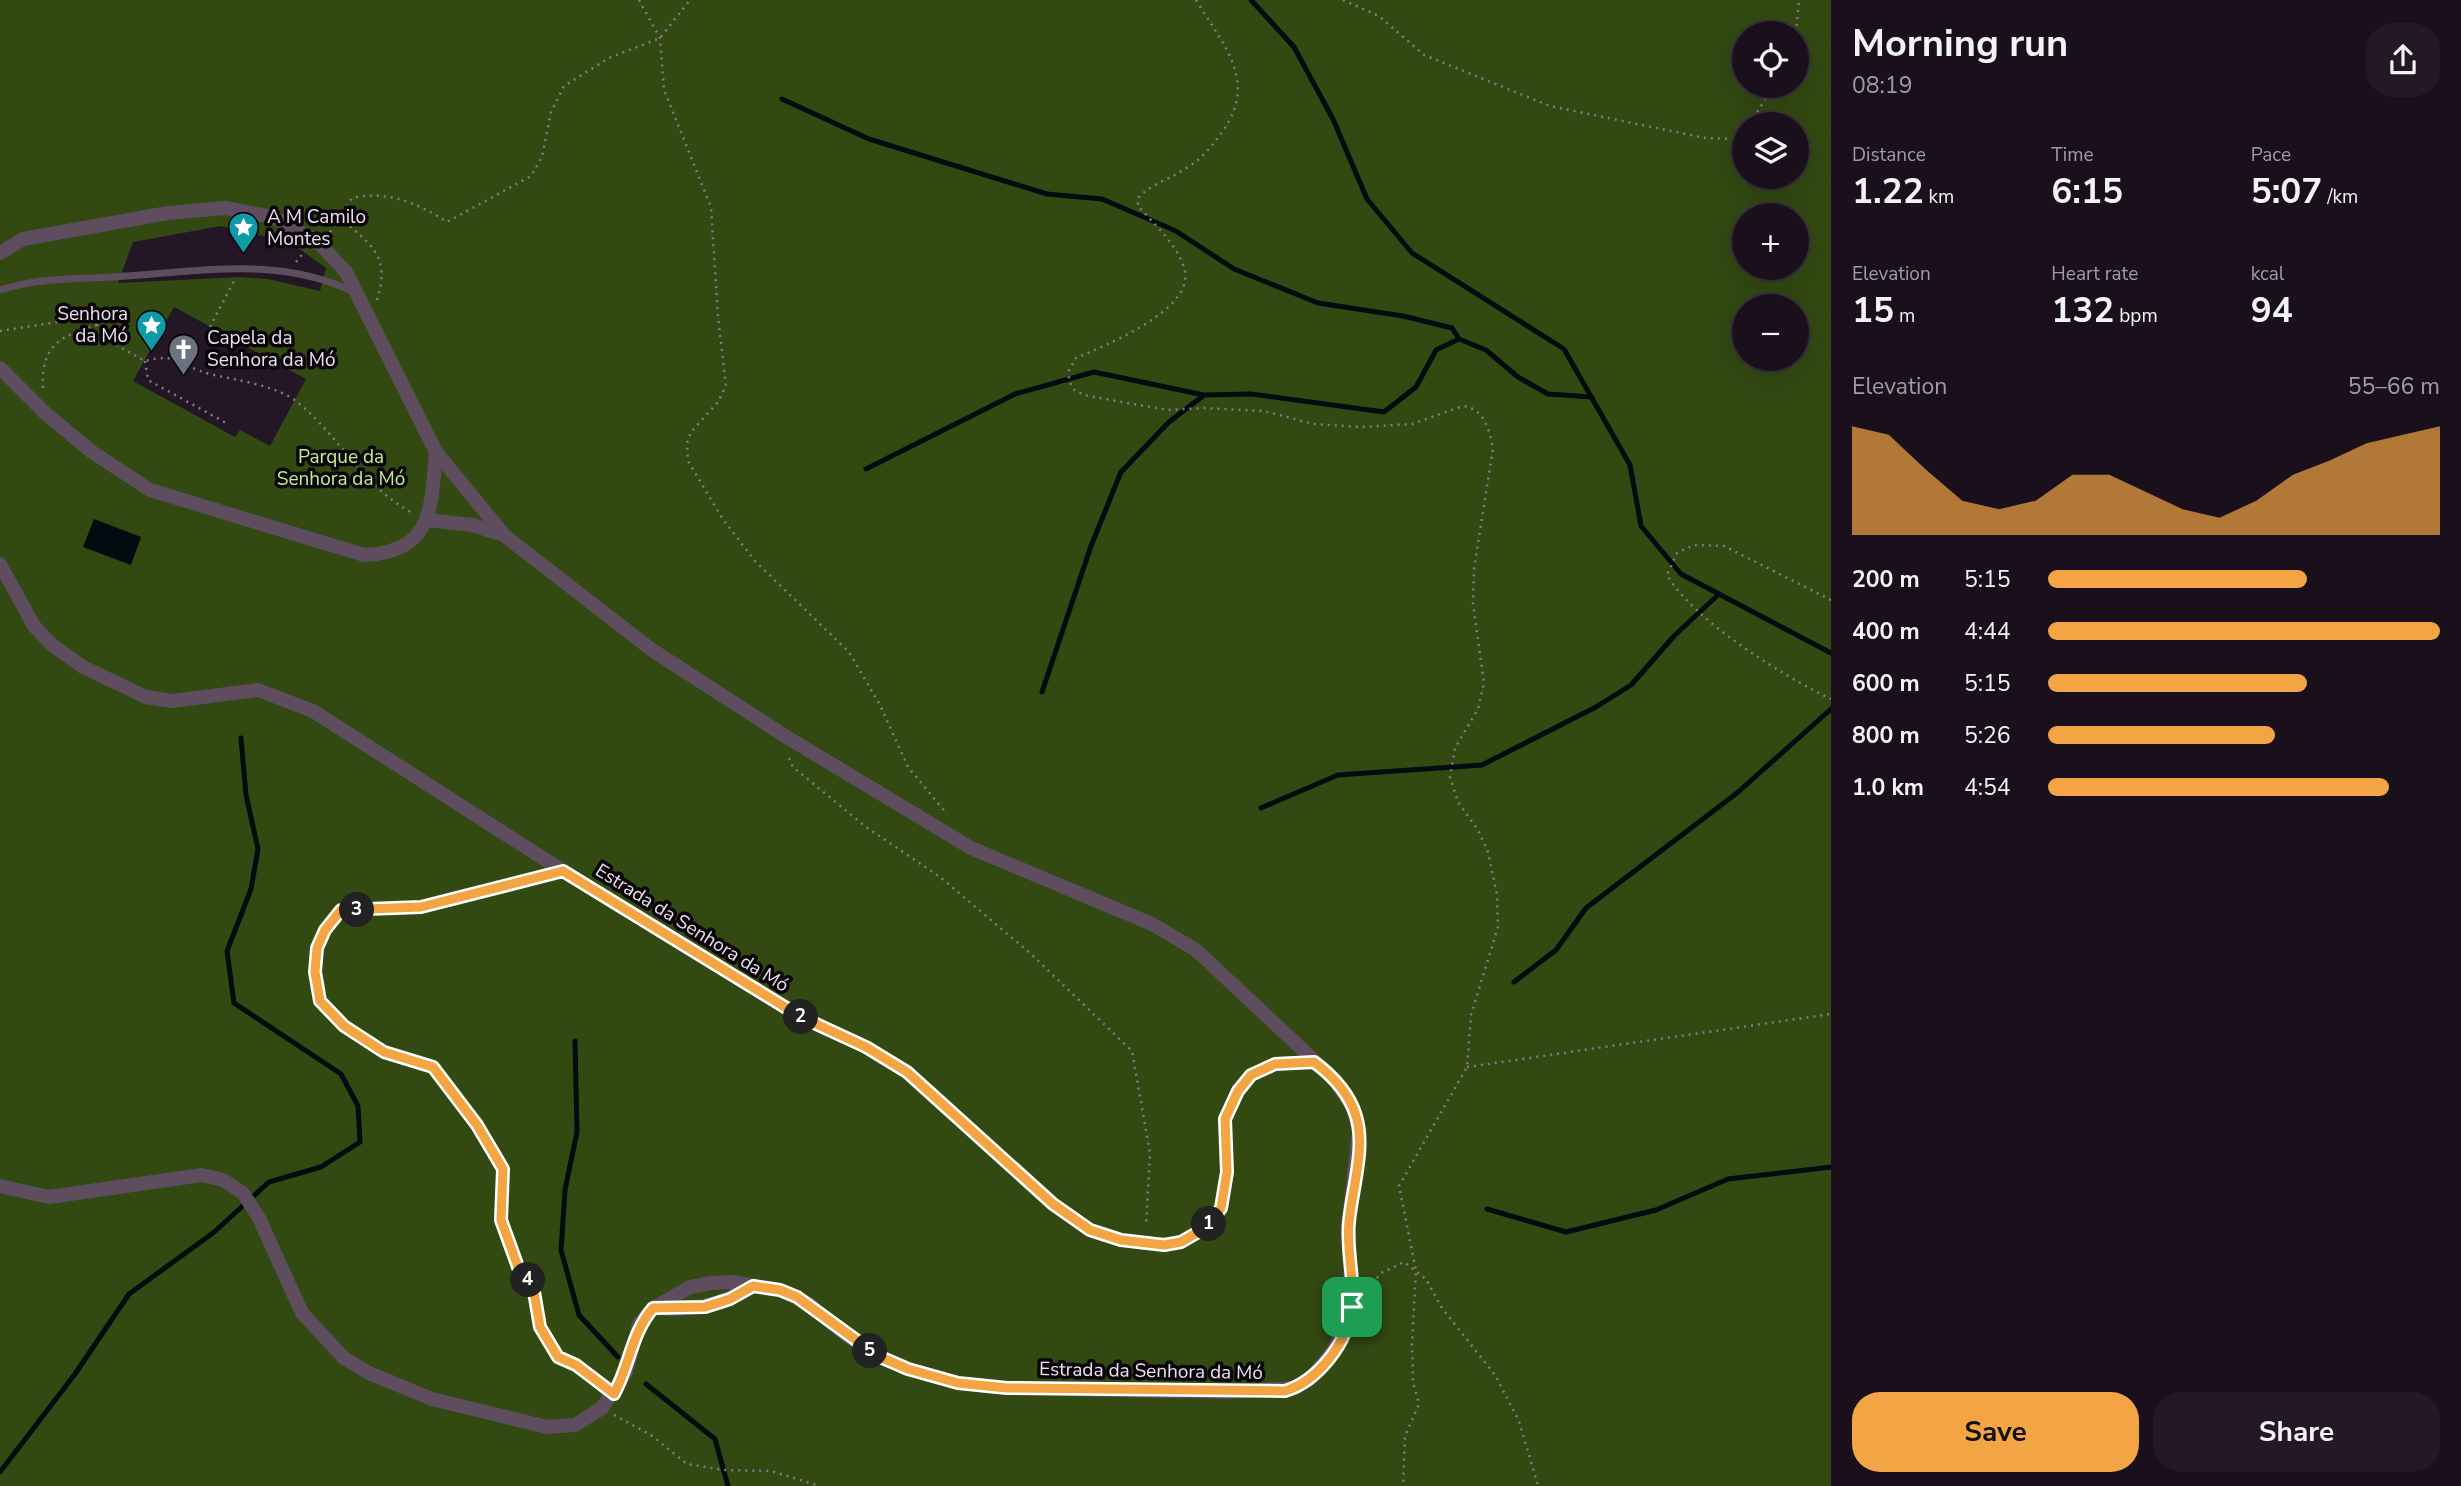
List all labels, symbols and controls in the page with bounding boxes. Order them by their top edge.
text: Morning run [1852,18,2068,69]
map controls [1732,21,1809,371]
button: locate [1732,21,1809,98]
button: share [2366,23,2440,97]
text: 08:19 [1852,70,1912,101]
button: layers [1732,112,1809,189]
text: Distance [1852,142,1926,168]
text: Time [2051,142,2094,168]
text: Pace [2251,142,2291,168]
text: 1.22 [1852,168,1924,215]
text: 6:15 [2051,168,2123,215]
text: 5:07 [2251,168,2322,215]
text: km [1924,184,1954,210]
text: /km [2322,184,2358,210]
button: + [1732,203,1809,280]
place label: A M Camilo Montes [267,204,366,252]
place icon: A M Camilo Montes [227,211,261,255]
text: Elevation [1852,261,1931,287]
text: Heart rate [2051,261,2138,287]
text: kcal [2251,261,2284,287]
text: 15 [1852,287,1894,334]
text: 132 [2051,287,2114,334]
text: 94 [2251,287,2293,334]
button: − [1732,294,1809,371]
place label: Senhora da Mó [57,301,128,349]
text: m [1894,303,1915,329]
text: bpm [2114,303,2158,329]
place icon: Senhora da Mó [134,308,168,352]
place label: Capela da Senhora da Mó [207,325,335,373]
church icon: Capela da Senhora da Mó [167,332,201,376]
text: Elevation [1852,371,1947,402]
text: 55–66 m [2348,371,2440,402]
park label: Parque da Senhora da Mó [277,444,405,492]
text: 200 m [1852,564,1920,595]
text: 5:15 [1964,564,2011,595]
text: 400 m [1852,616,1920,647]
text: 4:44 [1964,616,2011,647]
text: 600 m [1852,668,1920,699]
text: 5:15 [1964,668,2011,699]
text: 800 m [1852,720,1920,751]
text: 5:26 [1964,720,2011,751]
text: 1.0 km [1852,772,1924,803]
text: 4:54 [1964,772,2011,803]
street label: Estrada da Senhora da Mó [590,858,794,998]
pin: 3 [340,892,374,928]
text: 3 [351,896,362,922]
pin: 2 [784,1000,818,1034]
text: 2 [795,1003,806,1029]
pin: 1 [1192,1206,1226,1242]
text: 1 [1203,1210,1214,1236]
pin: 4 [510,1262,546,1298]
text: 4 [522,1266,533,1292]
pin [1322,1277,1382,1337]
icon: arrive [1333,1288,1371,1326]
pin: 5 [852,1334,888,1368]
text: 5 [864,1337,875,1363]
street label: Estrada da Senhora da Mó [1039,1356,1263,1386]
button: Save [1852,1392,2139,1472]
button: Share [2153,1392,2440,1472]

